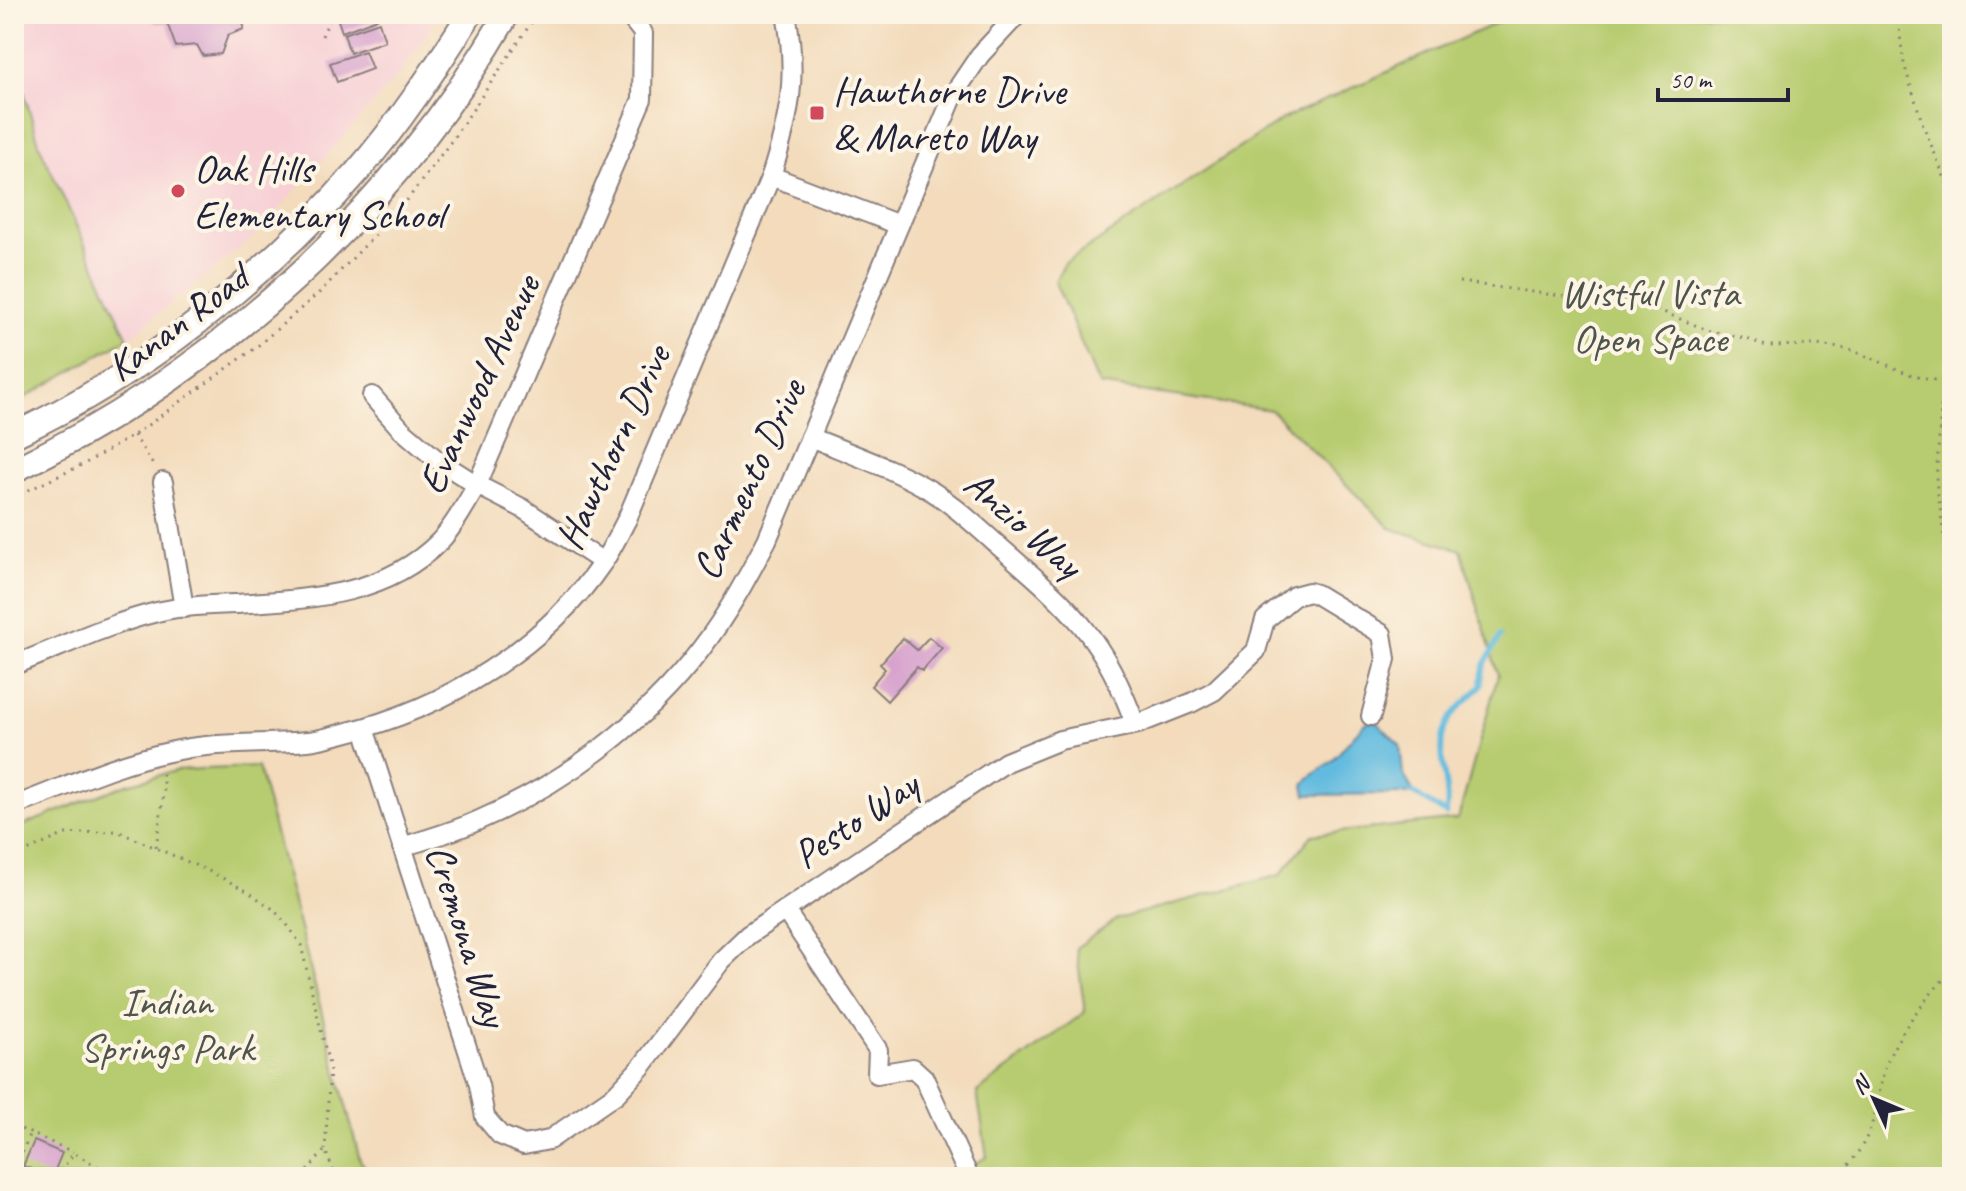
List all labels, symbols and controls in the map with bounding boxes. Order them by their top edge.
scale bar [1658,52,1788,102]
text: 50 m [1670,65,1713,95]
place label: Hawthorne Drive & Mareto Way [833,66,1069,162]
marker: Hawthorne Drive & Mareto Way [808,104,826,122]
place label: Oak Hills Elementary School [194,144,450,240]
marker: Oak Hills Elementary School [169,182,187,200]
street label: Kanan Road [97,250,263,392]
street label: Evanwood Avenue [406,264,553,502]
park label: Wistful Vista Open Space [1561,268,1742,364]
street label: Hawthorn Drive [544,335,683,557]
street label: Carmento Drive [681,369,818,587]
street label: Anzio Way [954,459,1095,591]
street label: Pesto Way [783,758,930,880]
street label: Cremona Way [414,838,521,1036]
park label: Indian Springs Park [80,977,257,1073]
north arrow [1834,1059,1914,1139]
text: N [1846,1069,1877,1100]

